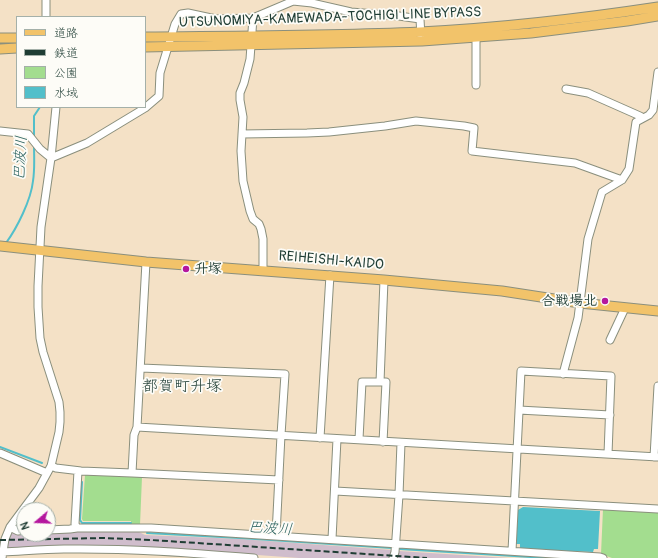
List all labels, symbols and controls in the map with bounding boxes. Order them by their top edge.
street label: UTSUNOMIYA-KAMEWADA-TOCHIGI LINE BYPASS [178,4,482,32]
legend [16,16,146,108]
text: 道路 [54,26,78,41]
text: 鉄道 [54,46,78,61]
text: 公園 [54,66,78,81]
text: 水域 [54,86,78,101]
water label: 巴波川 [11,135,31,181]
street label: REIHEISHI-KAIDO [278,248,384,274]
place label: 升塚 [194,261,222,277]
marker: 升塚 [181,264,191,274]
place label: 合戦場北 [541,293,597,309]
marker: 合戦場北 [600,296,610,306]
district label: 都賀町升塚 [142,377,222,397]
north arrow [16,502,56,542]
water label: 巴波川 [247,518,293,540]
text: N [18,520,32,531]

